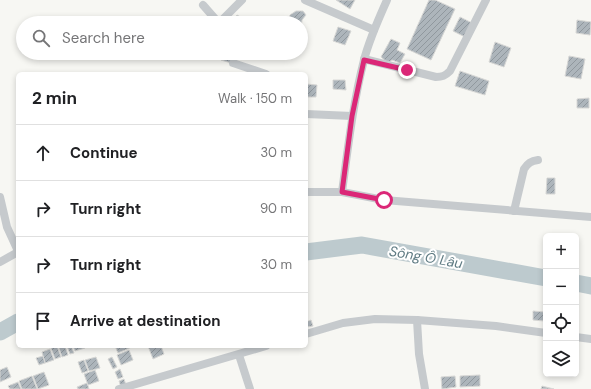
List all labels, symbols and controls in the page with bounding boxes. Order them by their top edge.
search box [16,16,308,60]
icon: search [30,27,52,49]
text: Search here [62,28,145,48]
route end [398,61,416,79]
text: 2 min [32,87,77,109]
text: Walk · 150 m [218,90,292,107]
icon: ahead [32,142,54,164]
text: Continue [70,143,138,163]
text: 30 m [260,144,292,161]
route start [375,191,393,209]
icon: right [32,198,54,220]
text: Turn right [70,199,141,219]
text: 90 m [260,200,292,217]
map controls [543,233,579,377]
button: + [543,233,579,269]
water label: Sông Ô Lâu [388,242,464,272]
icon: right [32,254,54,276]
text: Turn right [70,255,141,275]
text: 30 m [260,256,292,273]
button: − [543,269,579,305]
button: locate [543,305,579,341]
icon: arrive [32,310,54,332]
text: Arrive at destination [70,311,221,331]
button: layers [543,341,579,377]

